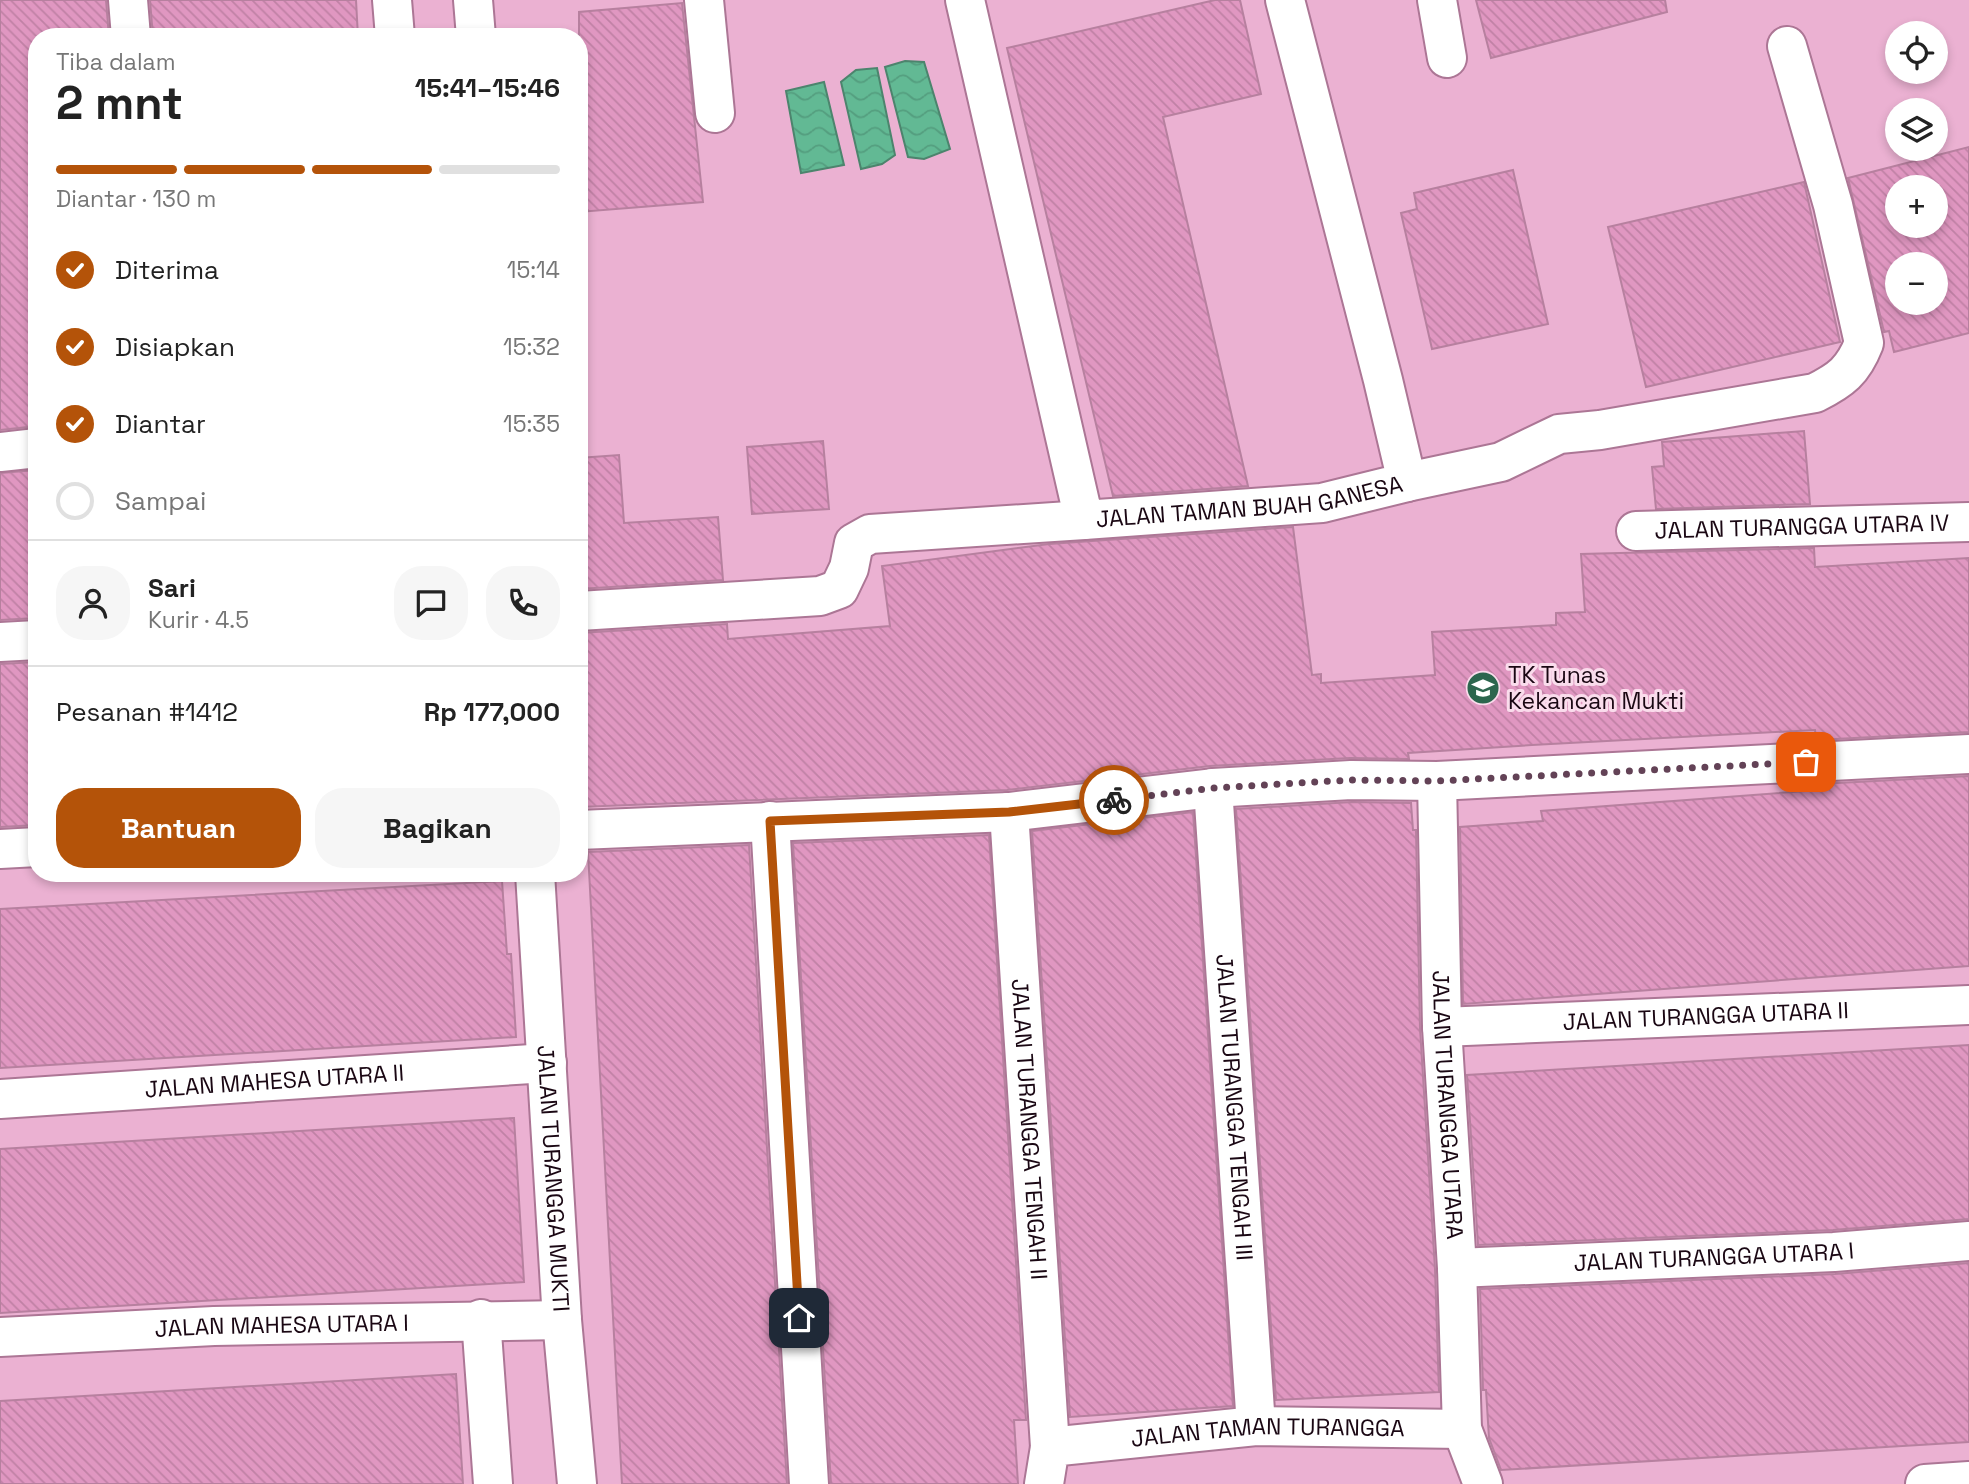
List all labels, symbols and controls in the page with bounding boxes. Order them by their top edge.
map controls [1885,21,1948,315]
button: locate [1885,21,1948,84]
text: Tiba dalam [56,47,176,77]
text: 15:41–15:46 [415,71,560,105]
text: 2 mnt [56,74,183,132]
button: layers [1885,98,1948,161]
button: + [1885,175,1948,238]
text: Diantar · 130 m [56,184,216,214]
icon: check [56,251,94,289]
button: − [1885,252,1948,315]
text: Diterima [115,253,219,287]
text: 15:14 [507,255,560,285]
icon: check [56,328,94,366]
text: Disiapkan [115,330,235,364]
text: 15:32 [503,332,560,362]
icon: check [56,405,94,443]
text: Diantar [115,407,206,441]
text: 15:35 [503,409,560,439]
street label: JALAN TAMAN BUAH GANESA [1095,469,1406,534]
text: Sampai [115,484,206,518]
street label: JALAN TURANGGA UTARA IV [1654,508,1950,545]
button: person [56,566,130,640]
button: chat [394,566,468,640]
button: phone [486,566,560,640]
text: Sari [148,571,196,605]
text: Kurir · 4.5 [148,605,249,635]
place label: TK Tunas Kekancan Mukti [1508,660,1684,716]
school or university icon: TK Tunas Kekancan Mukti [1464,669,1502,707]
text: Pesanan #1412 [56,695,238,729]
text: Rp 177,000 [424,695,560,729]
pin [1776,732,1836,792]
icon: bag [1787,743,1825,781]
courier [1079,765,1149,835]
icon: bike [1095,781,1133,819]
button: Bantuan [56,788,301,868]
button: Bagikan [315,788,560,868]
street label: JALAN TURANGGA TENGAH III [1209,953,1260,1262]
street label: JALAN TURANGGA UTARA [1426,970,1470,1240]
street label: JALAN TURANGGA TENGAH II [1005,978,1054,1281]
street label: JALAN TURANGGA UTARA II [1562,995,1849,1037]
street label: JALAN TURANGGA MUKTI [530,1044,576,1313]
street label: JALAN MAHESA UTARA II [144,1057,405,1104]
street label: JALAN TURANGGA UTARA I [1573,1235,1855,1278]
pin [769,1288,829,1348]
icon: home [780,1299,818,1337]
street label: JALAN MAHESA UTARA I [154,1308,409,1344]
street label: JALAN TAMAN TURANGGA [1129,1411,1405,1454]

